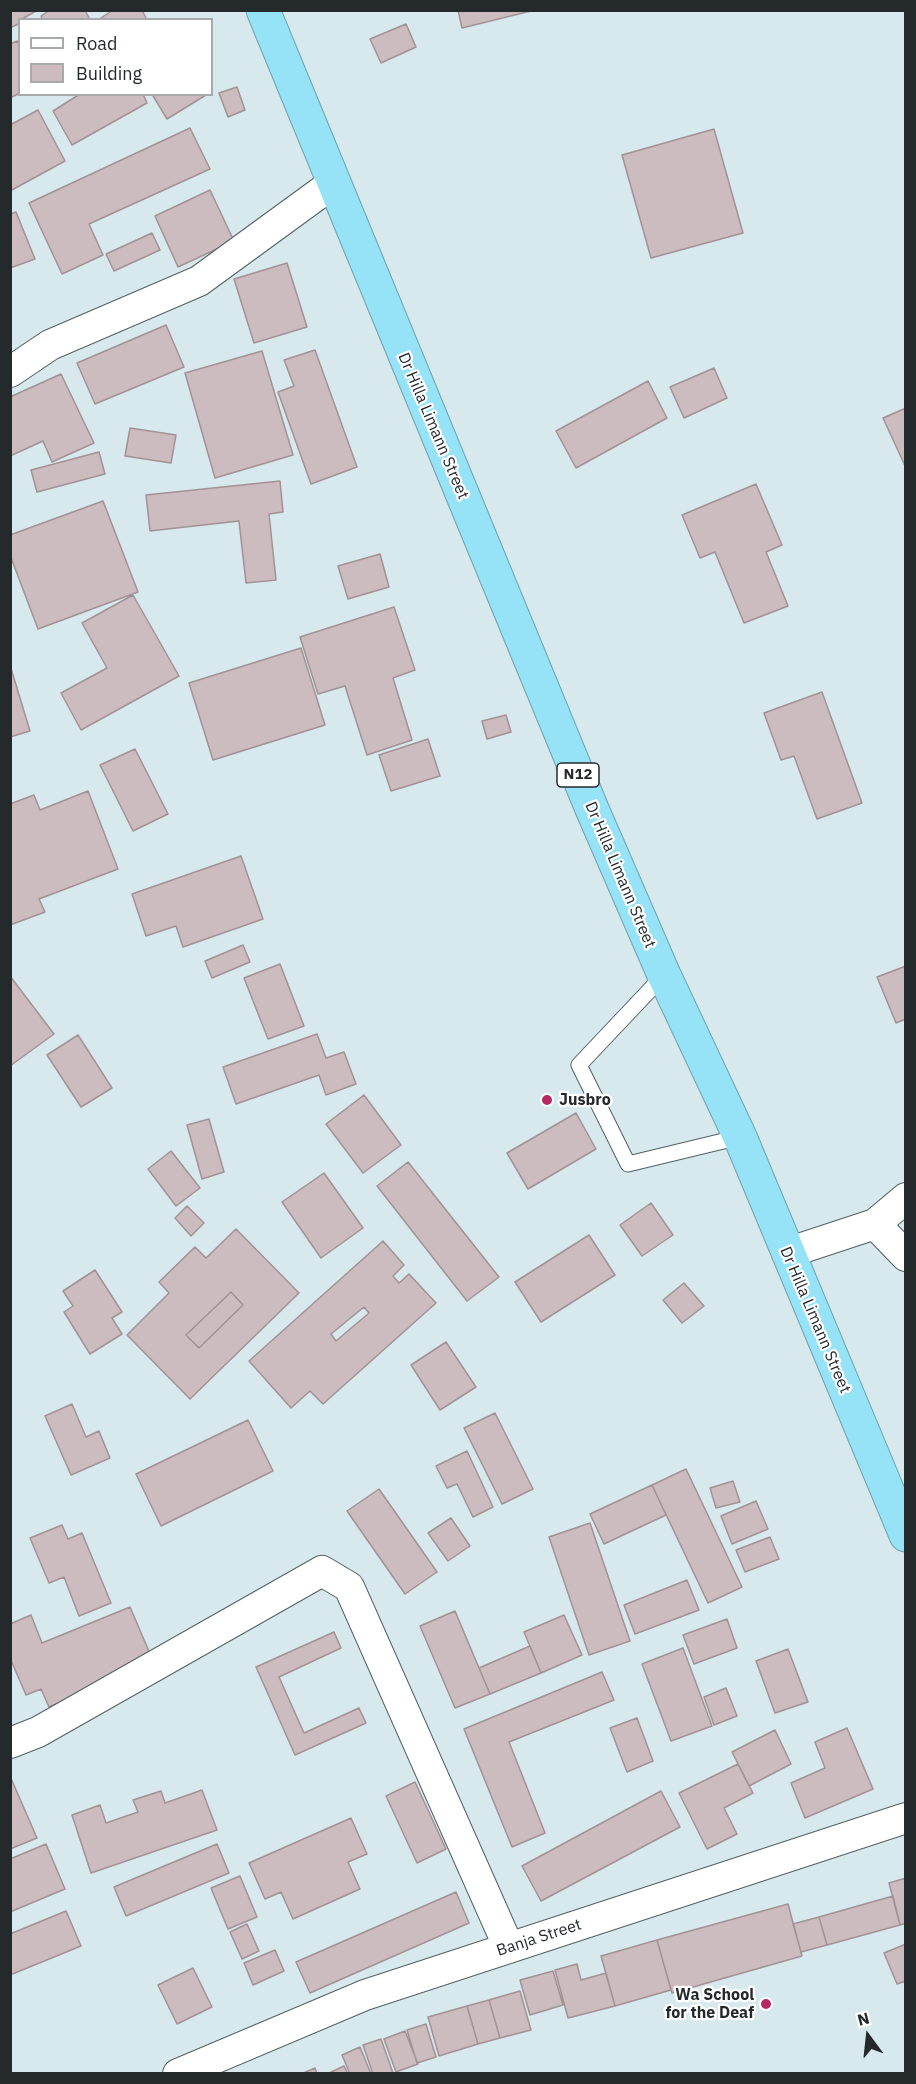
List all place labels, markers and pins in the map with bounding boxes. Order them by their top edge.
place label: Jusbro [559,1090,611,1110]
marker: Jusbro [540,1093,554,1107]
place label: Wa School for the Deaf [666,1985,754,2023]
marker: Wa School for the Deaf [759,1997,773,2011]

